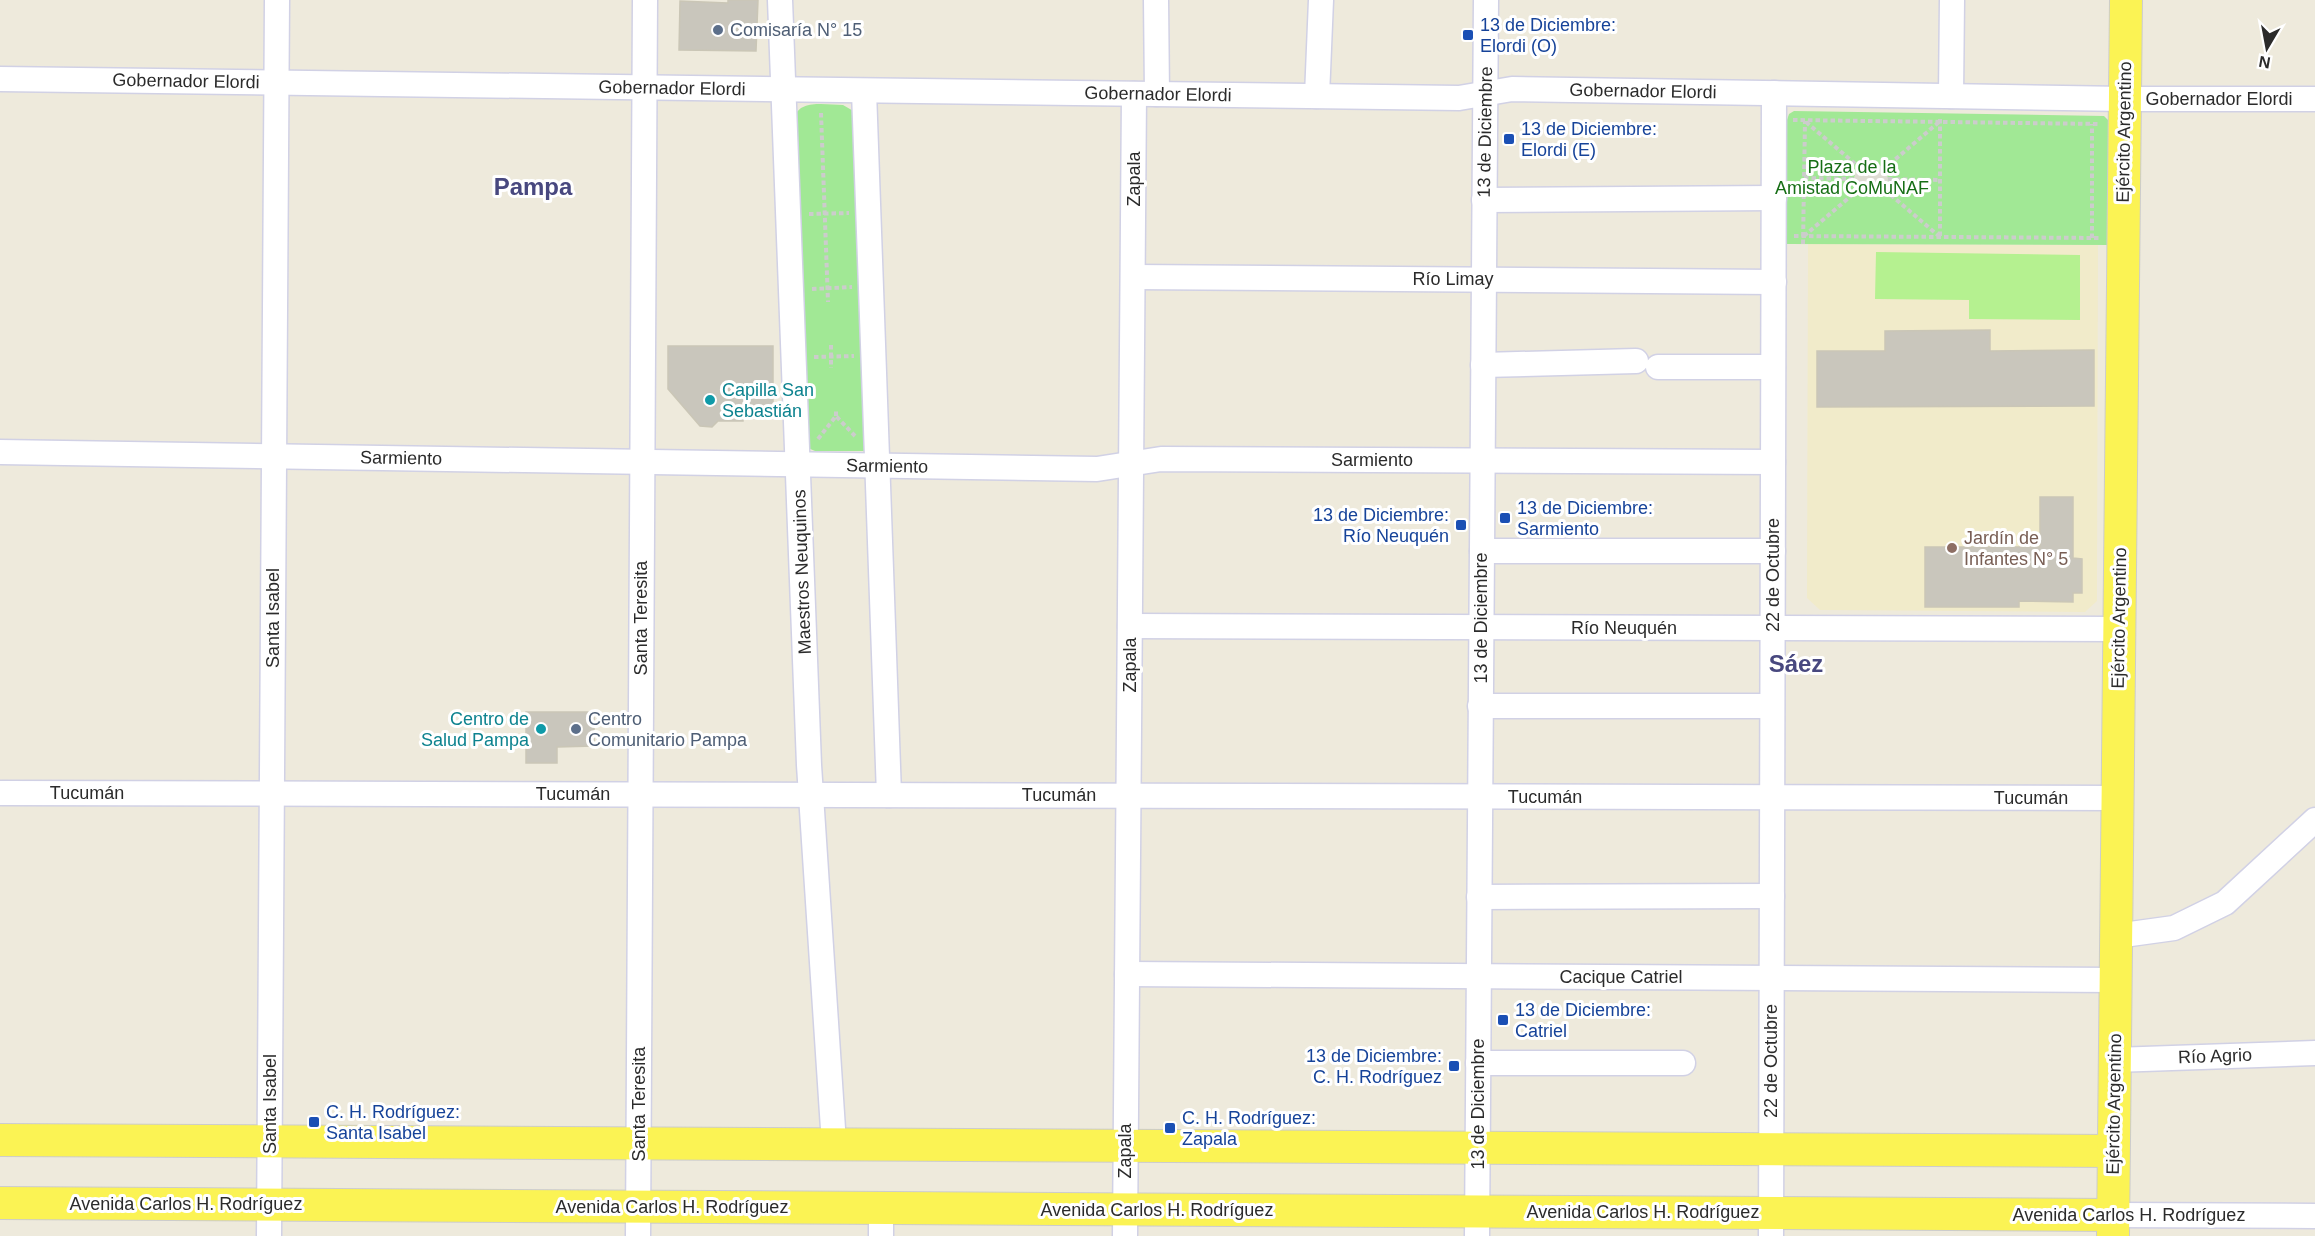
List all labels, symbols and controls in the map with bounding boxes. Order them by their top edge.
place label: 13 de Diciembre: Elordi (O) [1480,15,1616,56]
north arrow [2237,18,2297,78]
place label: Comisaría N° 15 [730,20,862,40]
marker: Comisaría N° 15 [711,23,725,37]
marker: 13 de Diciembre: Elordi (O) [1461,28,1475,42]
text: N [2257,53,2272,72]
street label: Ejército Argentino [2113,61,2135,203]
street label: 13 de Diciembre [1474,66,1496,198]
street label: Gobernador Elordi [112,70,260,92]
street label: Gobernador Elordi [598,77,746,99]
street label: Gobernador Elordi [1569,80,1717,102]
street label: Gobernador Elordi [1084,83,1232,105]
street label: Gobernador Elordi [2145,89,2293,109]
place label: 13 de Diciembre: Elordi (E) [1521,119,1657,160]
marker: 13 de Diciembre: Elordi (E) [1502,132,1516,146]
street label: Zapala [1124,150,1144,207]
park label: Plaza de la Amistad CoMuNAF [1775,157,1929,198]
district label: Pampa [494,173,573,200]
street label: Río Limay [1412,269,1494,289]
place label: Capilla San Sebastián [722,380,814,421]
marker: Capilla San Sebastián [703,393,717,407]
street label: Sarmiento [360,447,442,469]
street label: Sarmiento [1331,450,1413,470]
street label: Sarmiento [846,455,928,477]
street label: Maestros Neuquinos [789,489,815,655]
place label: 13 de Diciembre: Sarmiento [1517,498,1653,539]
place label: 13 de Diciembre: Río Neuquén [1313,505,1449,546]
marker: 13 de Diciembre: Sarmiento [1498,511,1512,525]
marker: 13 de Diciembre: Río Neuquén [1454,518,1468,532]
street label: 22 de Octubre [1763,518,1783,632]
place label: Jardín de Infantes N° 5 [1964,528,2068,569]
marker: Jardín de Infantes N° 5 [1945,541,1959,555]
street label: Ejército Argentino [2108,547,2130,689]
street label: 13 de Diciembre [1471,552,1491,684]
street label: Santa Teresita [631,560,651,675]
street label: Santa Isabel [263,568,283,668]
street label: Río Neuquén [1571,618,1677,638]
street label: Zapala [1120,636,1140,693]
district label: Sáez [1769,650,1823,677]
place label: Centro de Salud Pampa [421,709,530,750]
place label: Centro Comunitario Pampa [588,709,748,750]
marker: Centro de Salud Pampa [534,722,548,736]
marker: Centro Comunitario Pampa [569,722,583,736]
street label: Tucumán [50,783,124,803]
street label: Tucumán [536,784,610,804]
street label: Tucumán [1022,785,1096,805]
street label: Tucumán [1508,787,1582,807]
street label: Tucumán [1994,788,2068,808]
street label: Cacique Catriel [1559,967,1683,987]
place label: 13 de Diciembre: Catriel [1515,1000,1651,1041]
street label: 22 de Octubre [1761,1004,1781,1118]
marker: 13 de Diciembre: Catriel [1496,1013,1510,1027]
street label: Ejército Argentino [2103,1033,2125,1175]
street label: 13 de Diciembre [1468,1038,1488,1170]
street label: Río Agrio [2178,1045,2252,1067]
street label: Santa Teresita [629,1046,649,1161]
place label: 13 de Diciembre: C. H. Rodríguez [1306,1046,1442,1087]
street label: Santa Isabel [260,1054,280,1154]
marker: 13 de Diciembre: C. H. Rodríguez [1447,1059,1461,1073]
place label: C. H. Rodríguez: Santa Isabel [326,1102,460,1143]
place label: C. H. Rodríguez: Zapala [1182,1108,1316,1149]
marker: C. H. Rodríguez: Santa Isabel [307,1115,321,1129]
marker: C. H. Rodríguez: Zapala [1163,1121,1177,1135]
street label: Zapala [1115,1122,1135,1179]
street label: Avenida Carlos H. Rodríguez [70,1194,302,1214]
street label: Avenida Carlos H. Rodríguez [556,1197,788,1217]
street label: Avenida Carlos H. Rodríguez [1041,1200,1273,1220]
street label: Avenida Carlos H. Rodríguez [1527,1202,1759,1222]
street label: Avenida Carlos H. Rodríguez [2013,1205,2245,1225]

